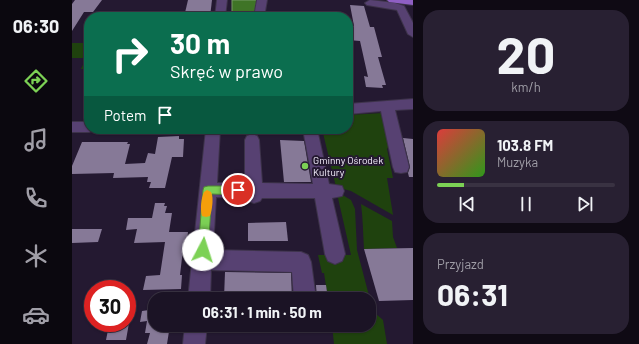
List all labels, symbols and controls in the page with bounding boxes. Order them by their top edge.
text: 06:30 [13,15,59,37]
text: 20 [497,22,555,84]
text: 30 m [170,26,230,60]
icon: right [104,28,156,80]
text: Skręć w prawo [170,60,283,82]
icon: directions [22,67,50,95]
text: km/h [511,79,541,95]
icon: arrive [154,104,176,126]
text: Potem [104,106,146,124]
icon: music [22,126,50,154]
text: 103.8 FM [497,136,553,154]
place label: Gminny Ośrodek Kultury [313,154,383,178]
text: Muzyka [497,154,538,170]
marker: Gminny Ośrodek Kultury [300,161,310,171]
pin [221,173,255,207]
icon: arrive [227,179,249,201]
icon: phone [22,184,50,212]
icon: previous [456,193,478,215]
icon: pause [515,193,537,215]
icon: next [574,193,596,215]
position arrow [182,229,224,271]
icon: climate [22,242,50,270]
text: Przyjazd [437,256,484,272]
text: 06:31 [437,276,508,312]
speed limit sign: 30 [84,280,136,332]
icon: car [22,301,50,329]
text: 06:31 · 1 min · 50 m [202,303,322,321]

